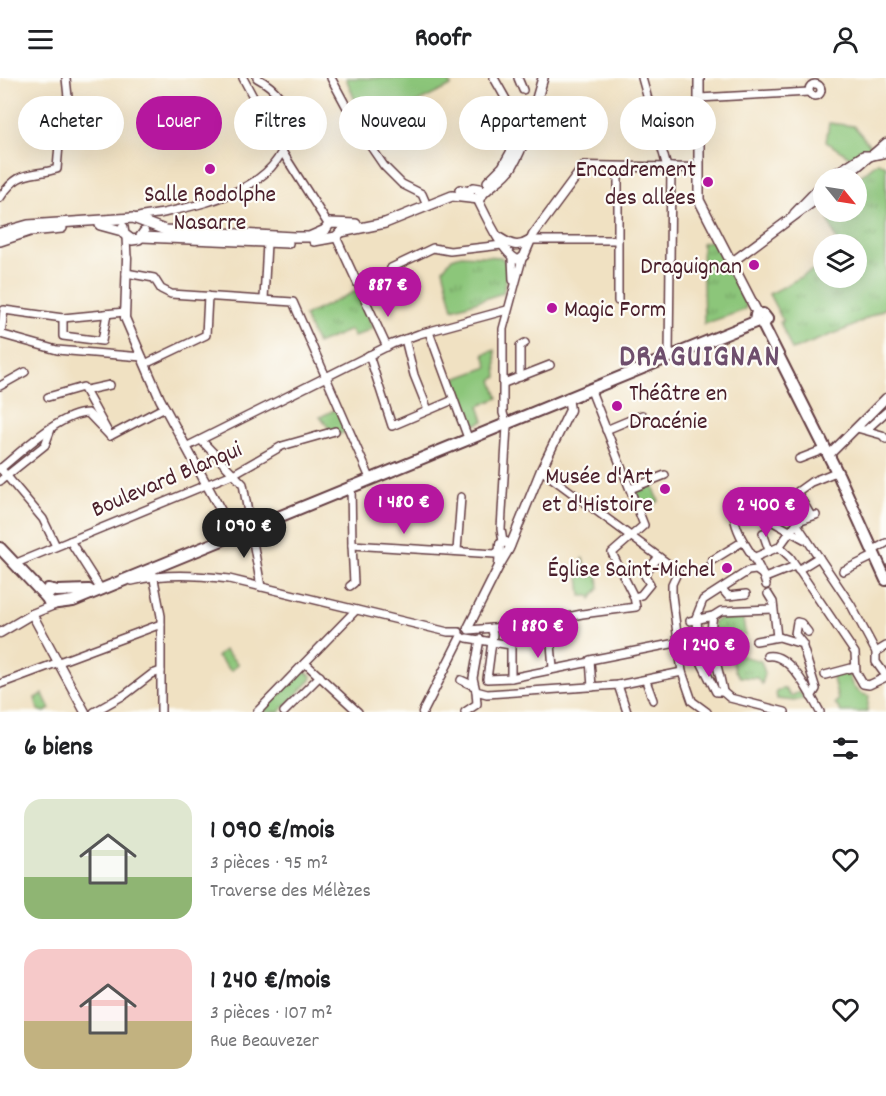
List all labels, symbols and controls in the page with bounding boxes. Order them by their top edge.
text: Roofr [415,20,471,59]
icon: menu [24,23,57,56]
icon: person [829,23,862,56]
chip: Acheter [18,96,124,150]
chip: Louer [136,96,222,150]
chip: Filtres [234,96,327,150]
chip: Nouveau [339,96,447,150]
chip: Appartement [459,96,608,150]
chip: Maison [620,96,716,150]
place label: Encadrement des allées [575,154,696,216]
marker: Salle Rodolphe Nasarre [203,162,217,176]
north arrow [813,168,867,222]
map controls [813,168,867,288]
marker: Encadrement des allées [701,175,715,189]
place label: Salle Rodolphe Nasarre [144,179,276,241]
button: layers [813,234,867,288]
place label: Draguignan [640,251,742,285]
marker: Draguignan [747,258,761,272]
pin: 887 € [346,267,430,318]
text: 887 € [368,272,408,300]
place label: Magic Form [564,294,666,328]
marker: Magic Form [545,301,559,315]
district label: DRAGUIGNAN [619,338,781,381]
place label: Théâtre en Dracénie [629,378,727,440]
marker: Théâtre en Dracénie [610,399,624,413]
street label: Boulevard Blanqui [87,434,248,528]
place label: Musée d'Art et d'Histoire [542,461,653,523]
marker: Musée d'Art et d'Histoire [658,482,672,496]
pin: 1 480 € [349,484,459,535]
pin: 2 400 € [711,487,821,538]
text: 1 480 € [378,489,430,517]
text: 2 400 € [736,492,796,520]
pin: 1 090 € [189,508,299,559]
text: 1 090 € [216,513,272,541]
place label: Église Saint-Michel [548,554,715,588]
marker: Église Saint-Michel [720,561,734,575]
pin: 1 880 € [483,608,593,659]
text: 1 880 € [512,613,564,641]
pin: 1 240 € [654,627,764,678]
text: 1 240 € [683,632,735,660]
text: 6 biens [24,730,93,767]
icon: filters [829,732,862,765]
text: 1 090 €/mois [210,813,335,850]
icon: home [72,823,144,895]
icon: heart [829,843,862,876]
text: 3 pièces · 95 m² [210,850,328,878]
text: Traverse des Mélèzes [210,878,371,906]
text: 1 240 €/mois [210,963,331,1000]
icon: home [72,973,144,1045]
icon: heart [829,993,862,1026]
text: 3 pièces · 107 m² [210,1000,333,1028]
text: Rue Beauvezer [210,1028,319,1056]

